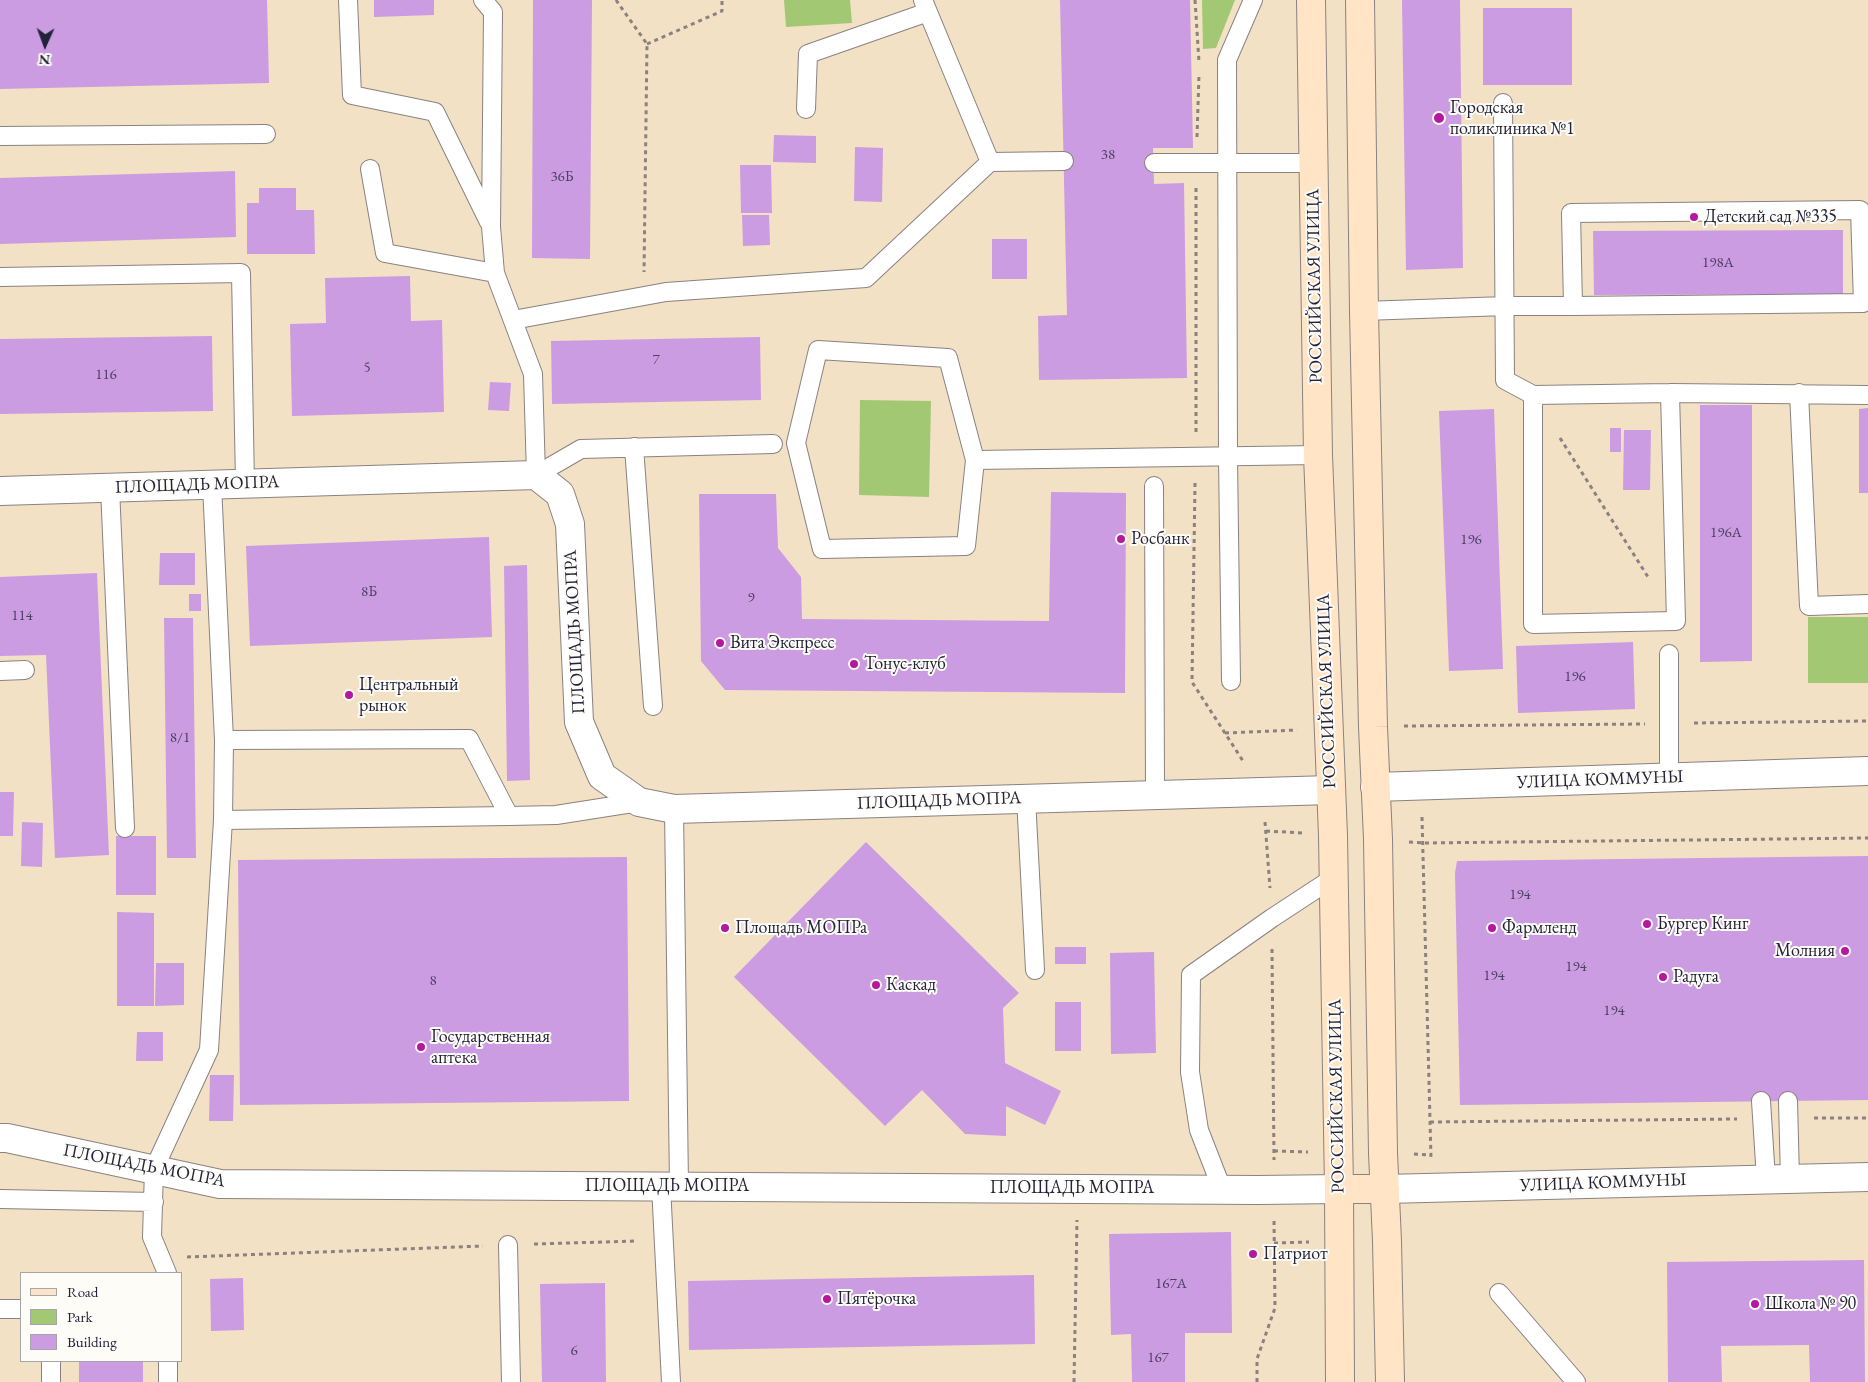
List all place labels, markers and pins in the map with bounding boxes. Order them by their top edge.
place label: Городская поликлиника №1 [1450,97,1575,140]
marker: Городская поликлиника №1 [1432,111,1446,125]
place label: Детский сад №335 [1704,206,1837,228]
marker: Детский сад №335 [1688,211,1700,223]
place label: Росбанк [1131,528,1190,550]
marker: Росбанк [1115,533,1127,545]
place label: Вита Экспресс [730,632,835,654]
marker: Вита Экспресс [714,637,726,649]
place label: Тонус-клуб [864,653,946,675]
marker: Тонус-клуб [848,658,860,670]
place label: Центральный рынок [359,674,458,716]
marker: Центральный рынок [343,689,355,701]
place label: Бургер Кинг [1657,913,1748,935]
place label: Площадь МОПРа [735,917,867,939]
place label: Фармленд [1502,917,1577,939]
marker: Бургер Кинг [1641,918,1653,930]
marker: Площадь МОПРа [719,922,731,934]
marker: Фармленд [1486,922,1498,934]
place label: Молния [1775,940,1835,962]
marker: Молния [1839,945,1851,957]
place label: Радуга [1673,966,1719,988]
marker: Радуга [1657,971,1669,983]
place label: Каскад [886,974,936,996]
marker: Каскад [870,979,882,991]
place label: Государственная аптека [431,1026,550,1068]
marker: Государственная аптека [415,1041,427,1053]
place label: Патриот [1263,1243,1328,1265]
marker: Патриот [1247,1248,1259,1260]
place label: Пятёрочка [837,1288,916,1310]
marker: Пятёрочка [821,1293,833,1305]
place label: Школа № 90 [1765,1293,1856,1315]
marker: Школа № 90 [1749,1298,1761,1310]

